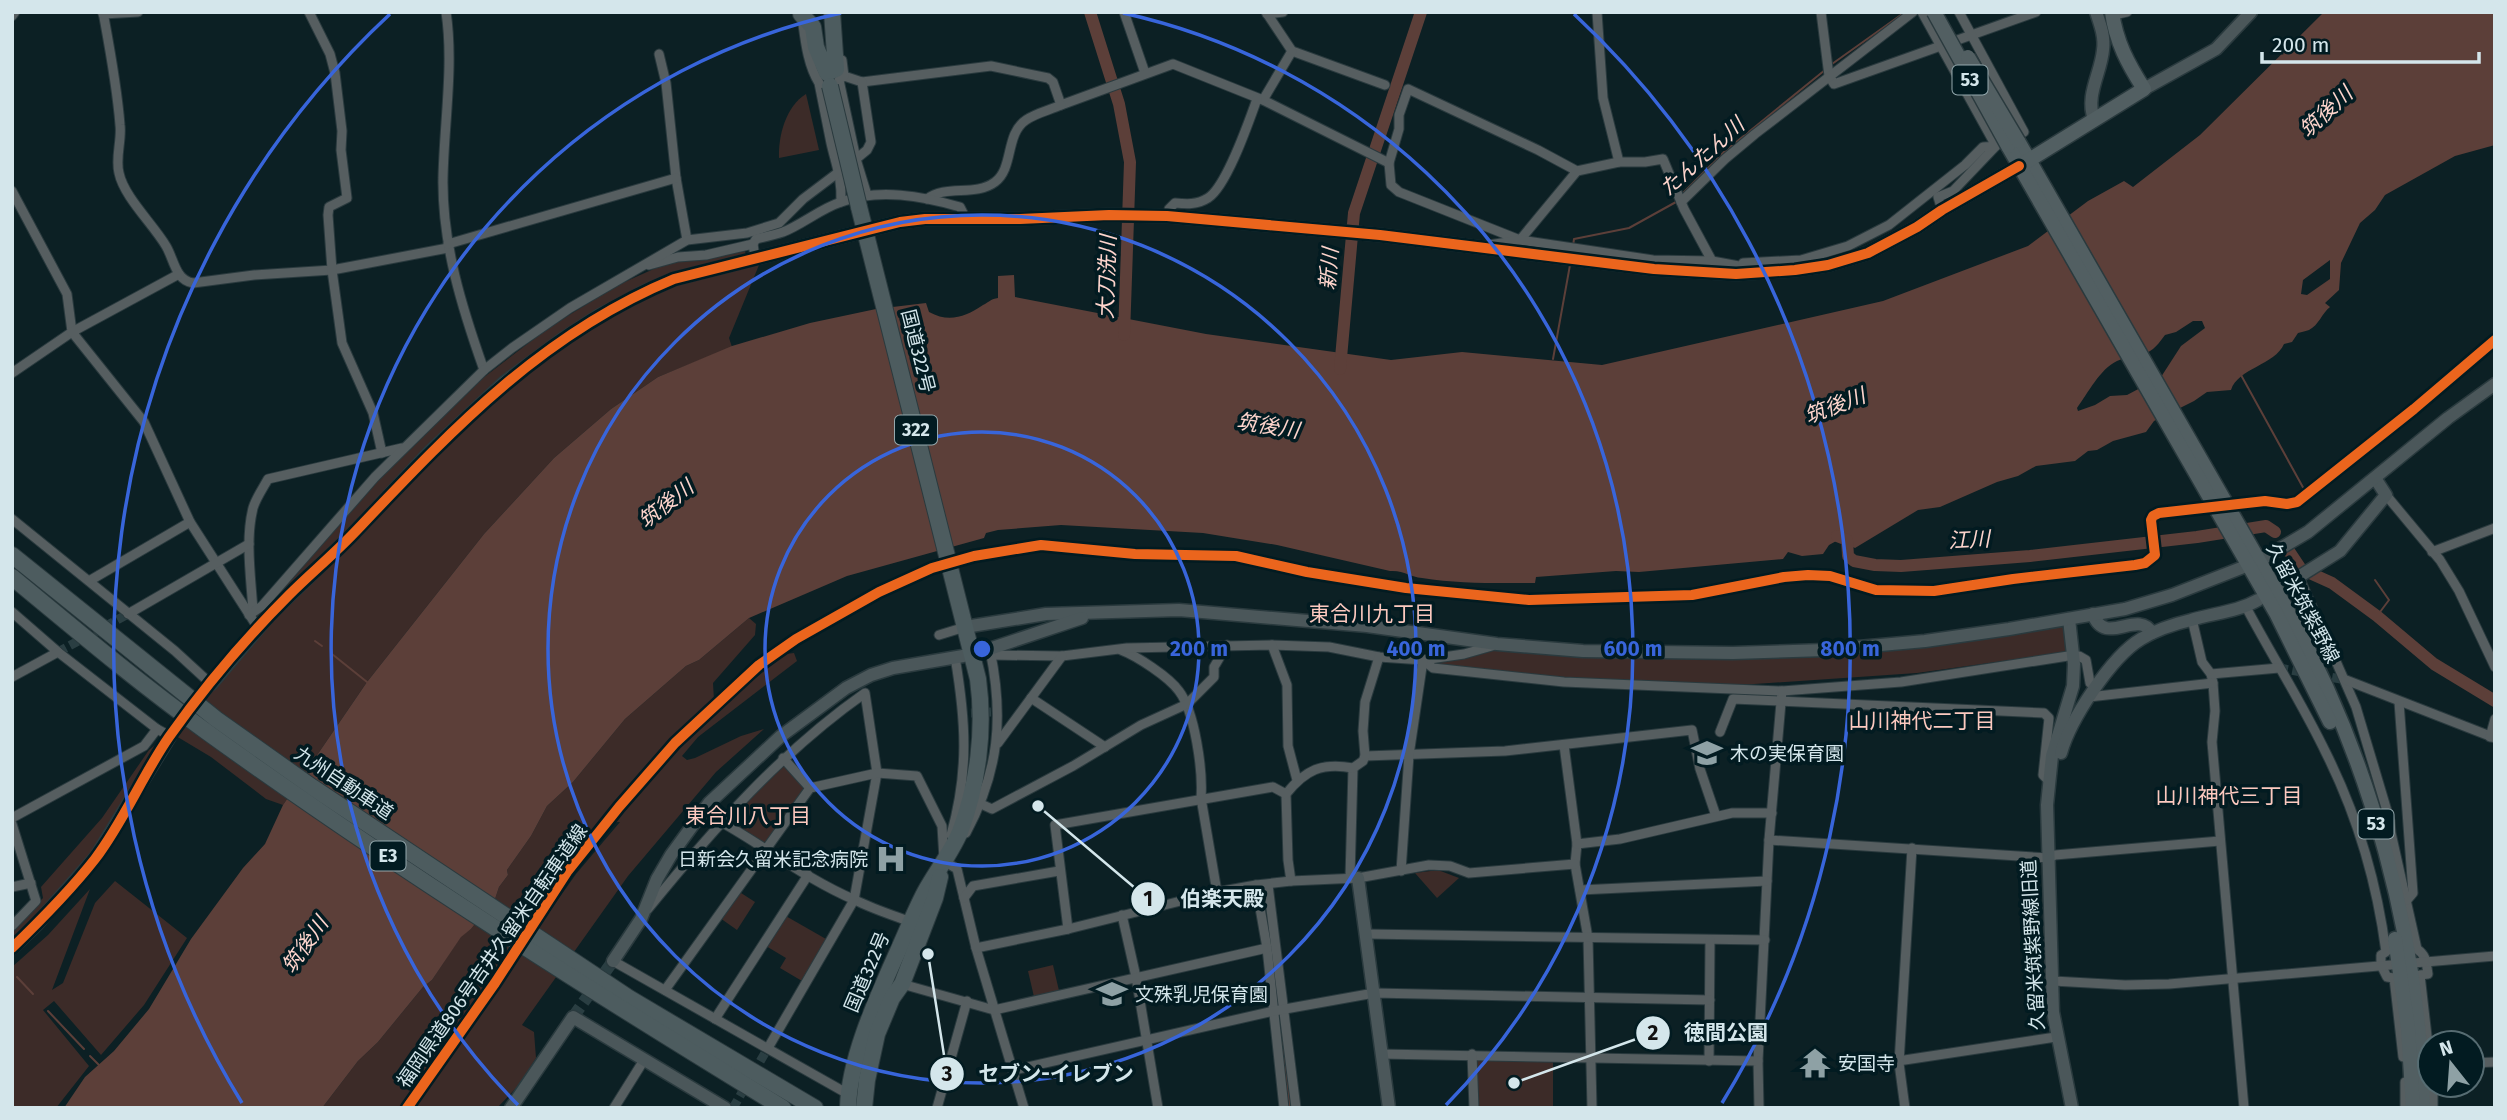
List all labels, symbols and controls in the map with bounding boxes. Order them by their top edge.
scale bar [2262,21,2479,65]
text: 200 m [2272,32,2329,58]
road number: 53 [1952,66,1988,94]
water label: 筑後川 [2294,80,2359,143]
water label: たんたん川 [1654,111,1751,202]
water label: 大刀洗川 [1093,233,1122,319]
water label: 新川 [1314,245,1344,291]
street label: 国道322号 [897,307,939,395]
water label: 筑後川 [1801,382,1871,429]
water label: 筑後川 [1235,408,1303,444]
road number: 322 [895,416,937,444]
water label: 筑後川 [633,473,700,534]
water label: 江川 [1947,526,1993,554]
street label: 久留米筑紫野線 [2262,539,2344,667]
district label: 東合川九丁目 [1309,601,1435,627]
text: 200 m [1170,636,1228,662]
text: 400 m [1386,636,1446,662]
text: 600 m [1603,636,1663,662]
text: 800 m [1820,636,1880,662]
centre of rings [970,637,994,661]
district label: 山川神代二丁目 [1849,708,1996,734]
school or university icon: 木の実保育園 [1690,736,1724,770]
street label: 九州自動車道 [290,742,398,824]
place label: 木の実保育園 [1730,742,1844,765]
district label: 山川神代三丁目 [2156,783,2303,809]
district label: 東合川八丁目 [685,803,811,829]
road number: 53 [2358,810,2394,838]
street label: 福岡県道806号吉井久留米自転車道線 [392,820,592,1092]
road number: E3 [370,842,406,870]
hospital icon: 日新会久留米記念病院 [874,842,908,876]
place label: 日新会久留米記念病院 [678,848,868,871]
street label: 久留米筑紫野線旧道 [2017,859,2049,1031]
callout: 伯楽天殿 [1131,878,1278,920]
text: 1 [1143,886,1153,912]
text: 伯楽天殿 [1180,886,1264,912]
water label: 筑後川 [276,910,335,978]
street label: 国道322号 [840,928,894,1016]
school or university icon: 文殊乳児保育園 [1095,977,1129,1011]
place label: 文殊乳児保育園 [1135,983,1268,1006]
callout: 徳間公園 [1635,1012,1782,1054]
text: 2 [1648,1020,1659,1046]
text: 徳間公園 [1684,1020,1768,1046]
north arrow [2416,1029,2486,1099]
text: N [2437,1035,2456,1061]
temple icon: 安国寺 [1798,1046,1832,1080]
place label: 安国寺 [1838,1052,1895,1075]
callout: セブン-イレブン [929,1053,1148,1095]
text: 3 [941,1061,953,1087]
text: セブン-イレブン [978,1061,1134,1087]

